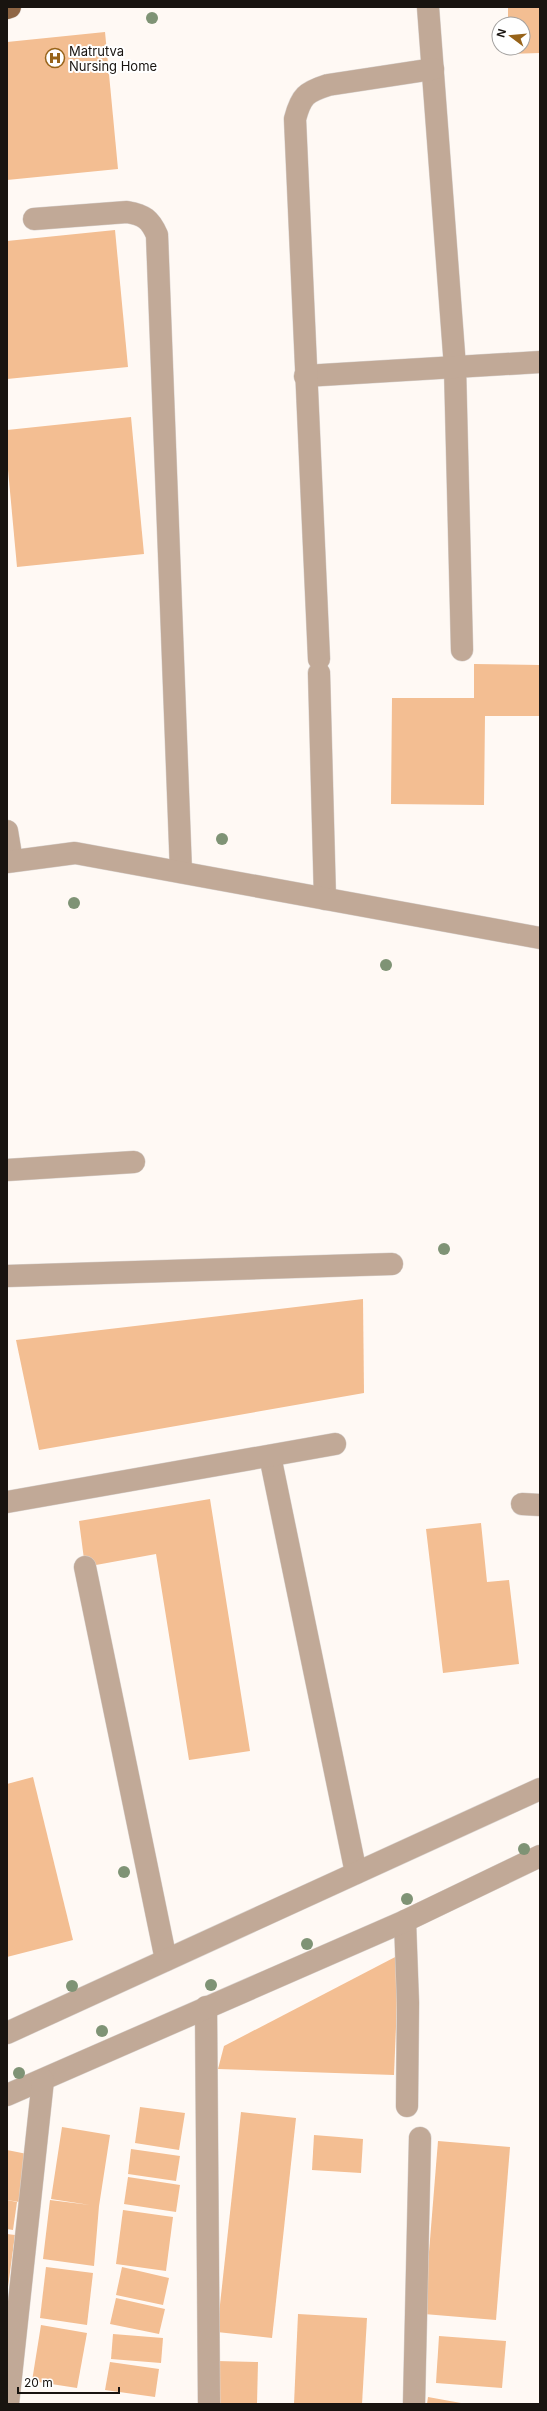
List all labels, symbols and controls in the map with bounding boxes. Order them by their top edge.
north arrow [491,16,531,56]
text: N [494,27,509,39]
place label: Matrutva Nursing Home [69,43,157,74]
hospital icon: Matrutva Nursing Home [44,47,66,69]
scale bar [18,2369,119,2395]
text: 20 m [24,2375,53,2390]

